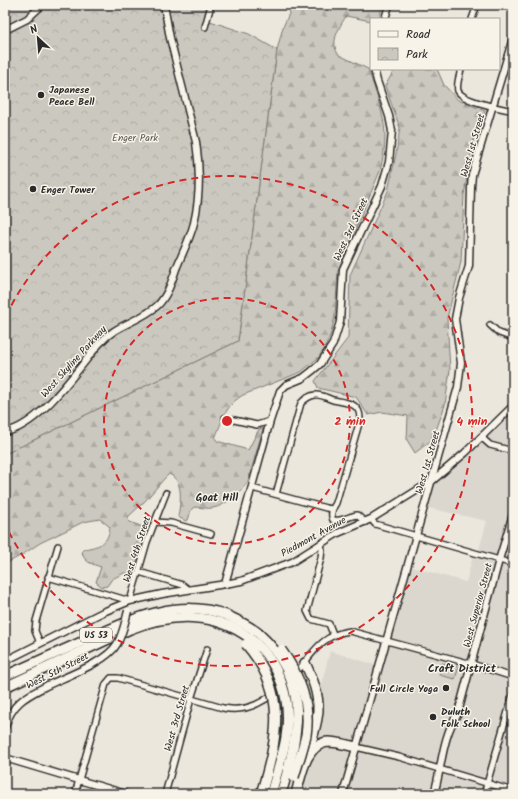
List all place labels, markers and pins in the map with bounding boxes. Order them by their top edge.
place label: Japanese Peace Bell [49,82,95,110]
marker: Japanese Peace Bell [36,90,46,100]
place label: Enger Tower [41,182,95,198]
marker: Enger Tower [28,184,38,194]
centre of rings [220,414,234,428]
place label: Full Circle Yoga [370,681,438,697]
marker: Full Circle Yoga [441,683,451,693]
place label: Duluth Folk School [441,704,491,732]
marker: Duluth Folk School [428,712,438,722]

